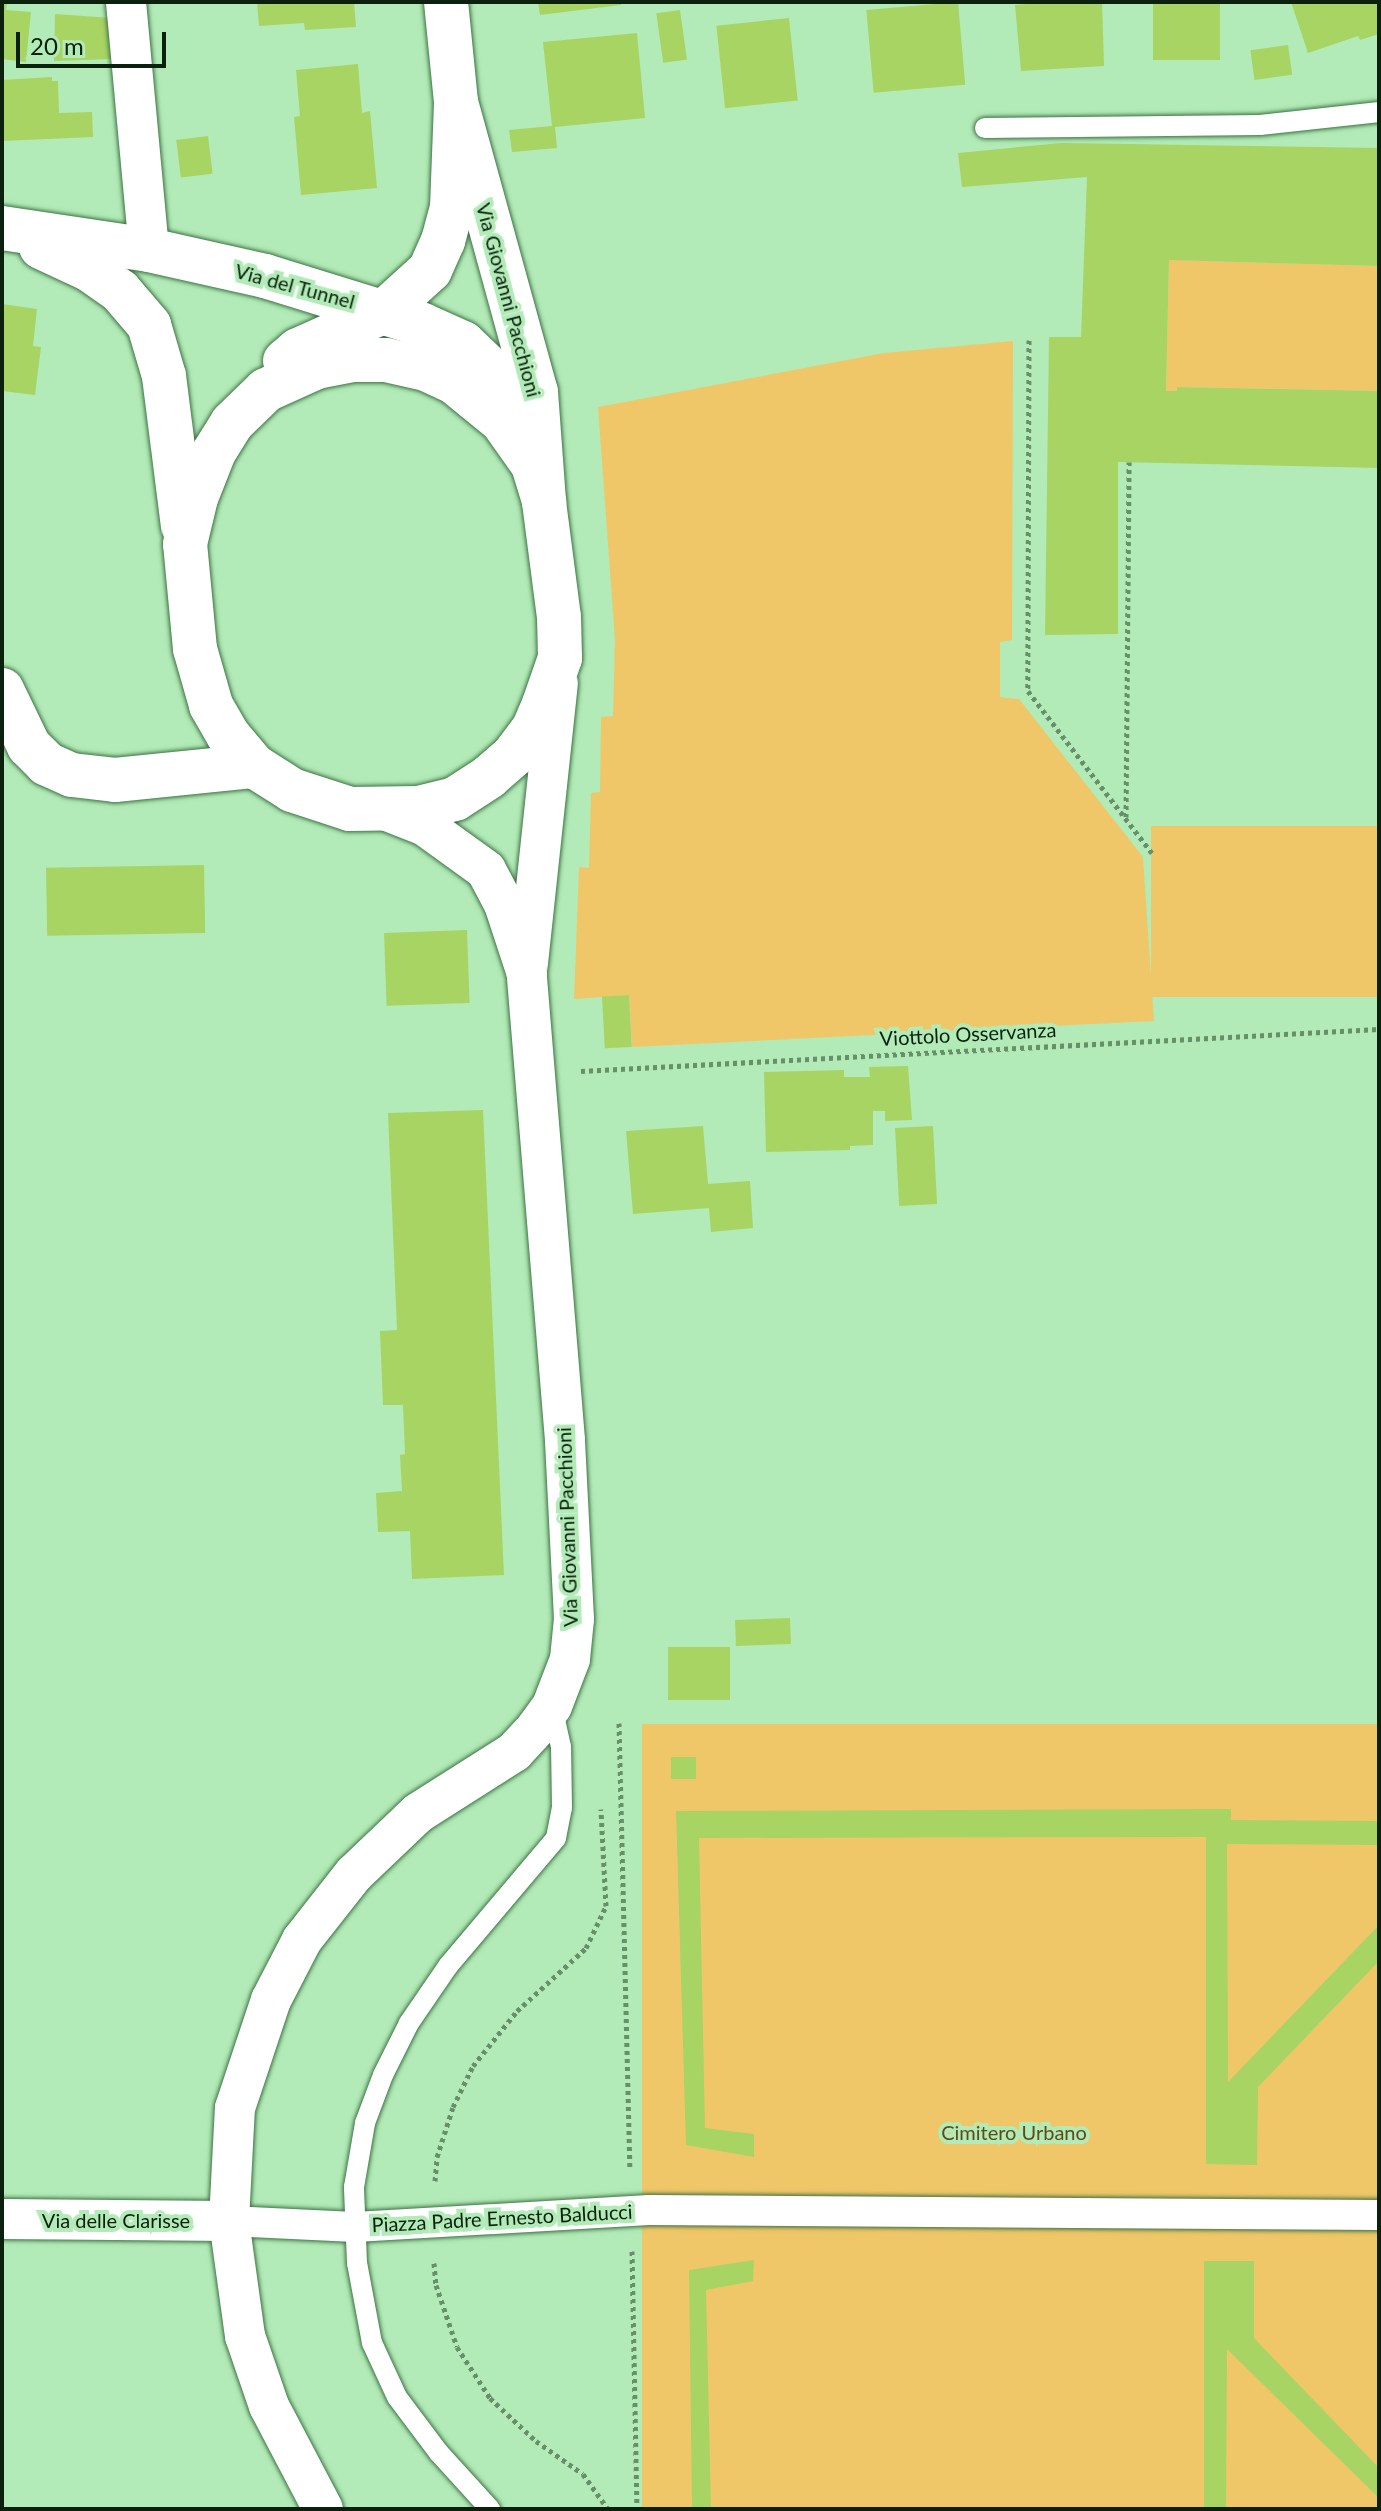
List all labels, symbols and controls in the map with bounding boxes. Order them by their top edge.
scale bar [20,16,170,66]
text: 20 m [30,31,84,60]
street label: Via Giovanni Pacchioni [472,200,546,400]
street label: Via del Tunnel [232,258,358,314]
street label: Viottolo Osservanza [879,1017,1057,1051]
street label: Via Giovanni Pacchioni [552,1427,582,1627]
park label: Cimitero Urbano [941,2120,1087,2144]
street label: Piazza Padre Ernesto Balducci [371,2199,633,2237]
street label: Via delle Clarisse [42,2208,190,2232]

